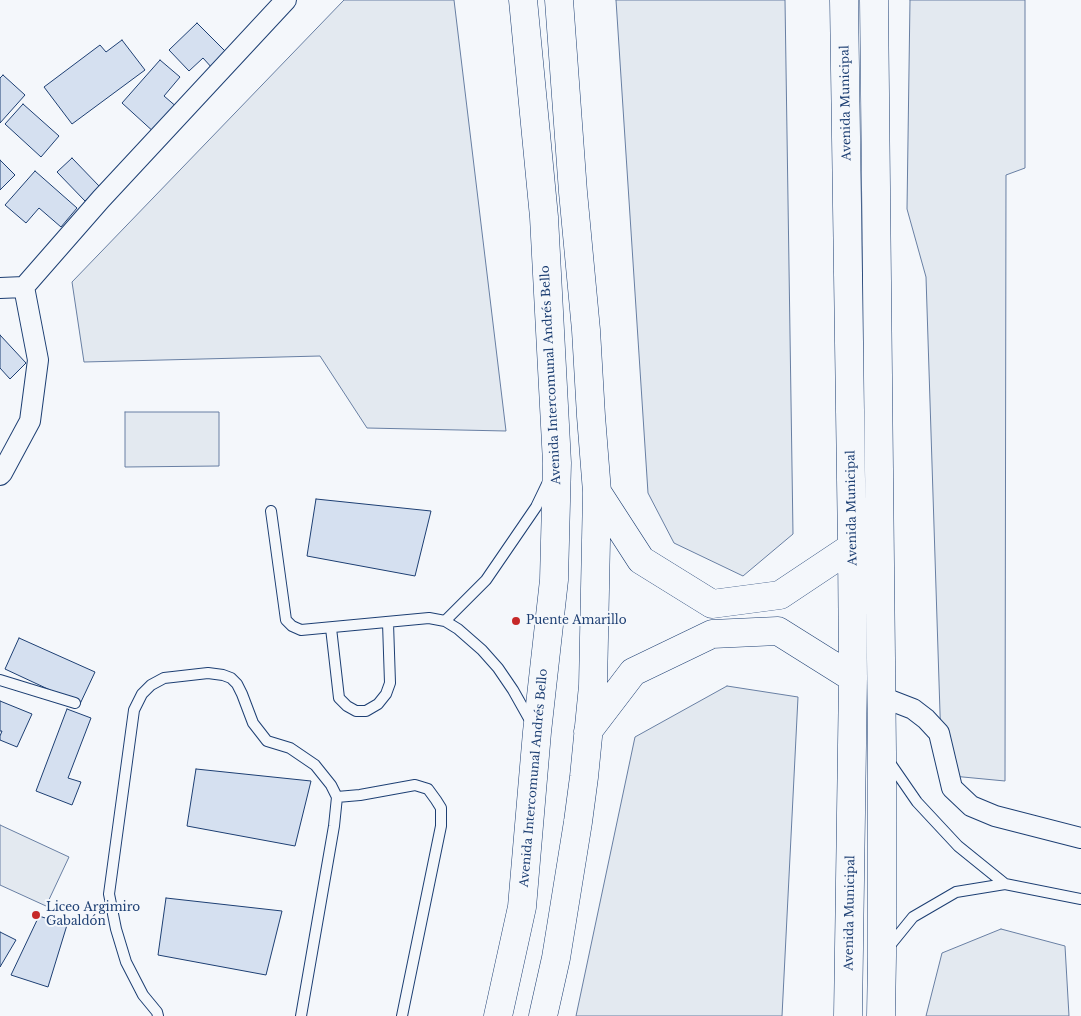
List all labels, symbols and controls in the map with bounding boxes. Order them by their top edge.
street label: Avenida Municipal [838,45,854,161]
street label: Avenida Intercomunal Andrés Bello [538,265,564,485]
street label: Avenida Municipal [844,450,860,566]
place label: Puente Amarillo [526,614,627,628]
marker: Puente Amarillo [510,615,522,627]
street label: Avenida Intercomunal Andrés Bello [517,668,551,888]
street label: Avenida Municipal [842,855,858,971]
place label: Liceo Argimiro Gabaldón [46,901,140,929]
marker: Liceo Argimiro Gabaldón [30,909,42,921]

